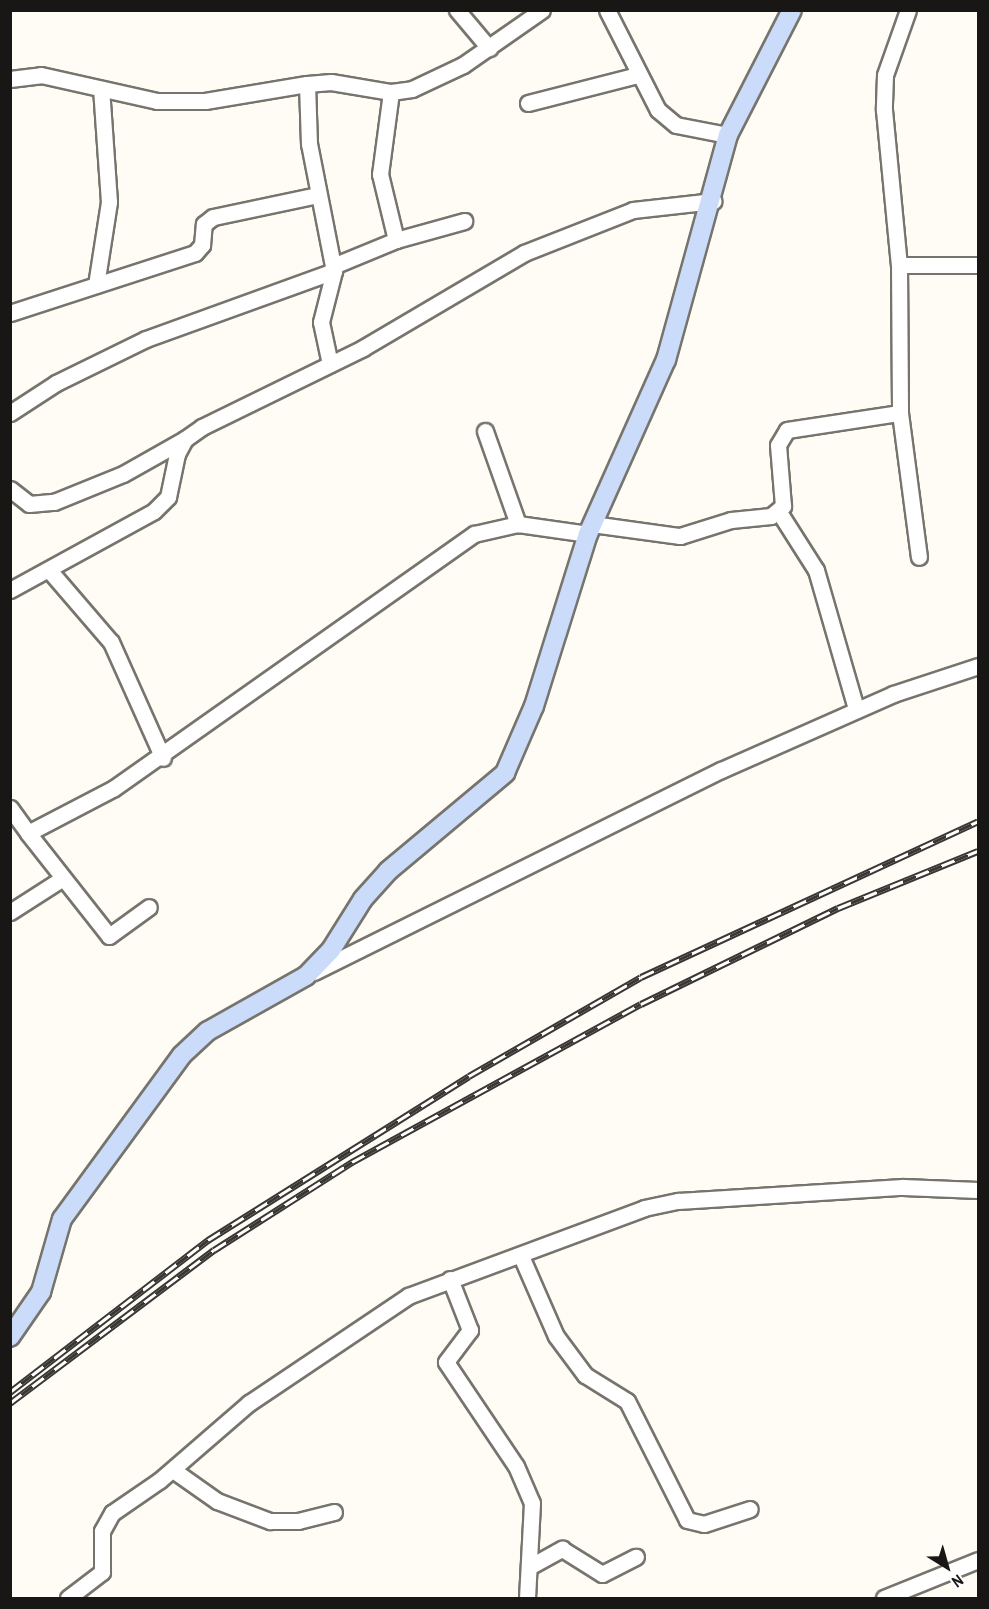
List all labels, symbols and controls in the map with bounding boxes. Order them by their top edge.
north arrow [917,1537,977,1597]
text: N [947,1570,968,1593]

